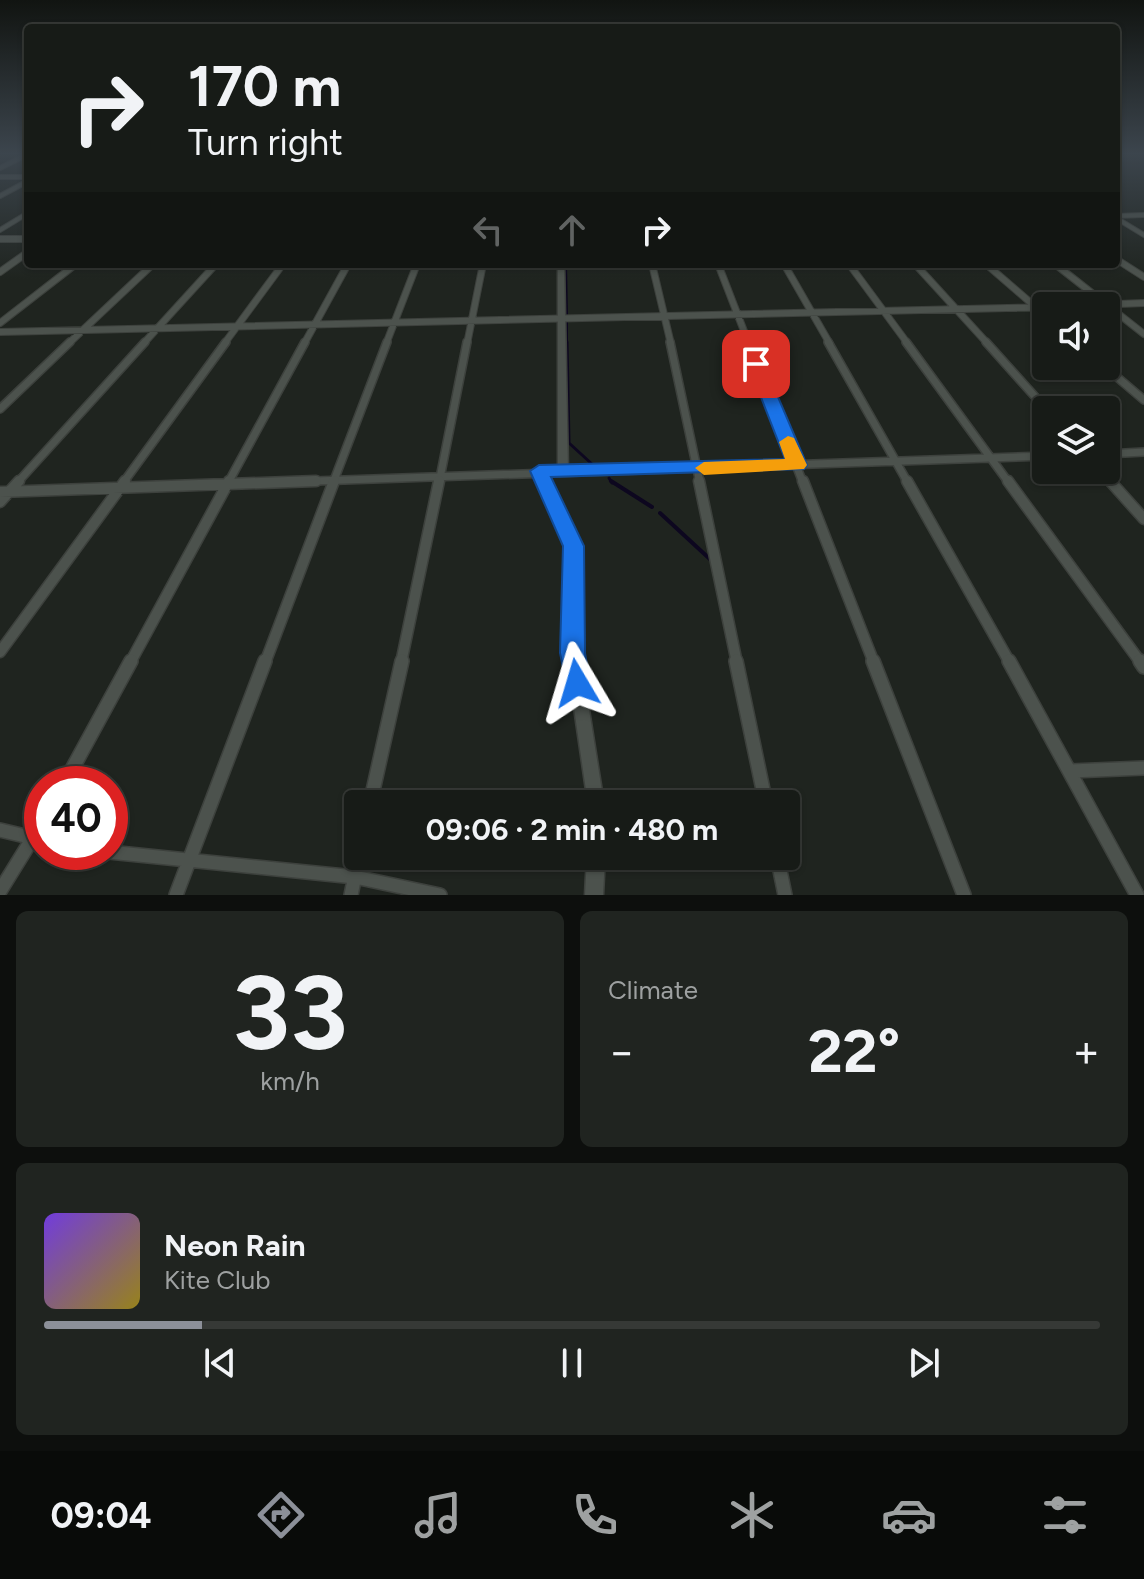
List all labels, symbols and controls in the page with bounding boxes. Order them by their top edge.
text: 170 m [188,53,341,120]
icon: right [56,56,160,160]
text: Turn right [188,121,343,164]
icon: left [466,208,510,252]
icon: ahead [550,208,594,252]
icon: right [634,208,678,252]
map controls [1032,292,1120,484]
button: sound [1032,292,1120,380]
pin [722,330,790,398]
icon: arrive [734,342,778,386]
button: layers [1032,396,1120,484]
position arrow [535,641,619,725]
speed limit sign: 40 [24,766,128,870]
text: 09:06 · 2 min · 480 m [426,811,718,848]
text: 33 [232,950,348,1075]
text: Climate [608,974,698,1006]
text: 22° [808,1015,900,1087]
text: − [608,1025,635,1078]
text: + [1073,1025,1100,1078]
text: km/h [260,1065,320,1097]
text: Neon Rain [164,1227,306,1264]
text: Kite Club [164,1264,270,1296]
icon: previous [198,1341,242,1385]
icon: pause [550,1341,594,1385]
icon: next [902,1341,946,1385]
icon: directions [253,1487,309,1543]
icon: music [410,1487,466,1543]
icon: phone [567,1487,623,1543]
icon: climate [724,1487,780,1543]
icon: car [881,1487,937,1543]
icon: filters [1037,1487,1093,1543]
text: 09:04 [50,1494,152,1537]

